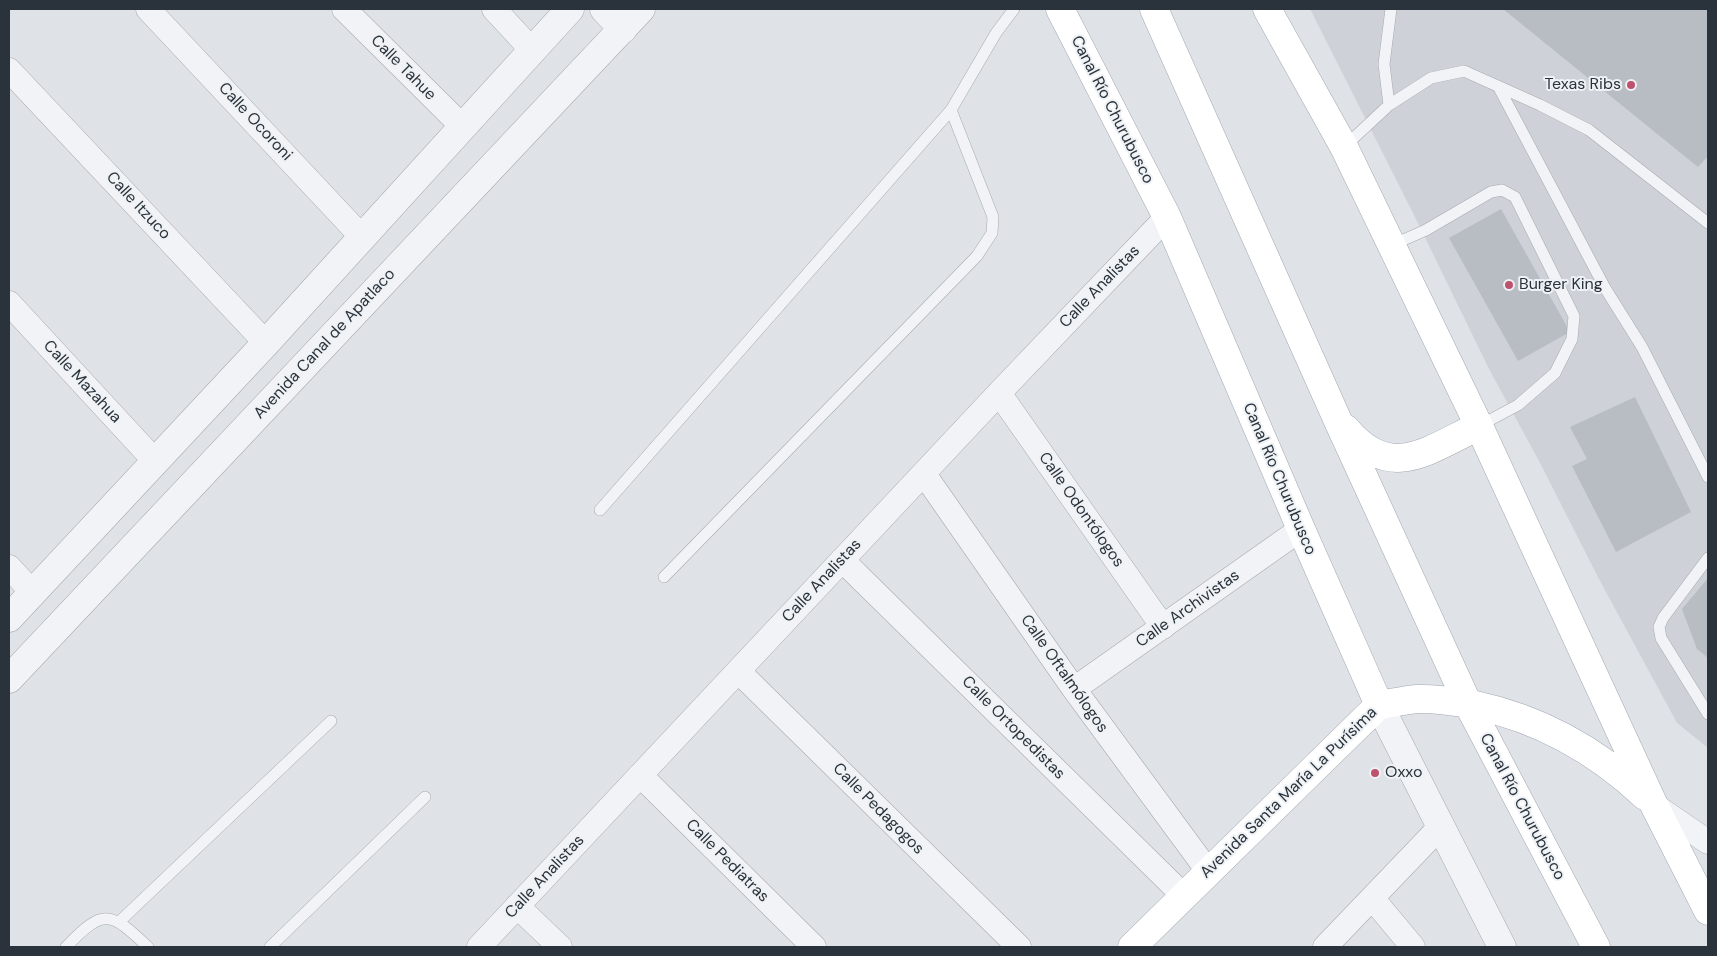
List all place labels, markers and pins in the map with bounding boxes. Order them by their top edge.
place label: Texas Ribs [1544,75,1621,95]
marker: Texas Ribs [1625,79,1637,91]
place label: Burger King [1519,275,1603,295]
marker: Burger King [1503,279,1515,291]
place label: Oxxo [1385,763,1422,783]
marker: Oxxo [1369,767,1381,779]

